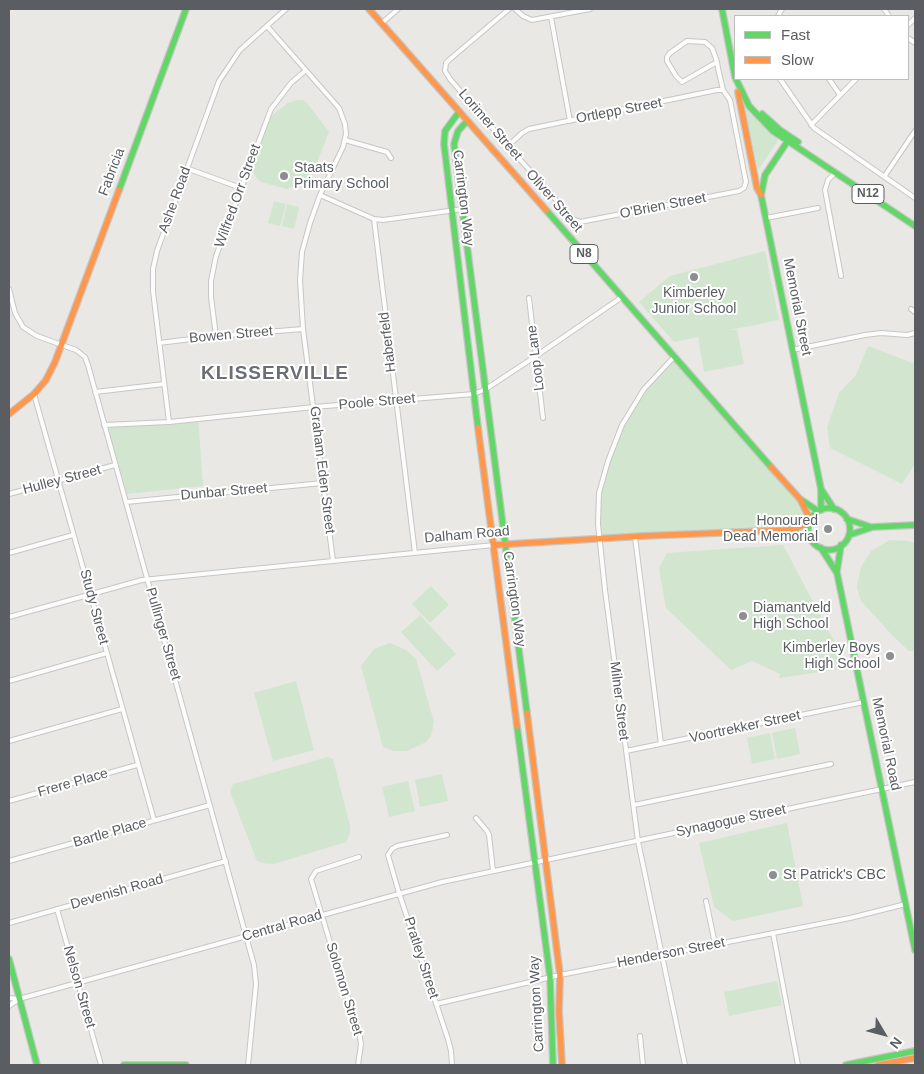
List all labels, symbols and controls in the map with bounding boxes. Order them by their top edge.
legend [734,15,909,80]
text: Fast [781,26,810,43]
text: Slow [781,51,814,68]
street label: Lorimer Street [455,86,525,164]
street label: Ortlepp Street [575,94,663,128]
street label: Wilfred Orr Street [211,142,265,250]
street label: Fabricia [95,146,129,198]
street label: Carrington Way [449,149,477,247]
place label: Staats Primary School [294,160,389,192]
street label: Ashe Road [155,165,195,235]
street label: Oliver Street [522,166,586,236]
marker: Staats Primary School [278,170,290,182]
road number: N12 [852,184,884,203]
street label: O'Brien Street [618,189,708,223]
road number: N8 [570,244,598,264]
street label: Memorial Street [779,257,815,357]
marker: Kimberley Junior School [688,271,700,283]
place label: Kimberley Junior School [652,285,736,318]
street label: Haberfeld [376,311,400,373]
street label: Bowen Street [188,323,274,347]
street label: Loop Lane [524,324,548,392]
district label: KLISSERVILLE [200,363,350,385]
street label: Poole Street [338,390,416,414]
street label: Graham Eden Street [306,405,338,535]
street label: Hulley Street [21,462,103,498]
street label: Dunbar Street [180,480,268,504]
place label: Honoured Dead Memorial [723,513,818,546]
street label: Dalham Road [424,523,510,547]
marker: Honoured Dead Memorial [822,523,834,535]
street label: Carrington Way [499,550,529,648]
street label: Study Street [76,568,112,646]
street label: Pullinger Street [142,586,184,682]
place label: Diamantveld High School [753,600,831,632]
marker: Diamantveld High School [737,610,749,622]
place label: Kimberley Boys High School [783,640,880,672]
marker: Kimberley Boys High School [884,650,896,662]
street label: Milner Street [606,661,632,741]
street label: Memorial Road [868,696,904,792]
street label: Voortrekker Street [688,707,802,747]
street label: Frere Place [36,765,110,801]
street label: Synagogue Street [674,801,788,841]
street label: Bartle Place [71,815,149,851]
place label: St Patrick's CBC [783,867,886,883]
marker: St Patrick's CBC [767,869,779,881]
street label: Devenish Road [69,871,165,913]
street label: Central Road [240,907,324,945]
street label: Pratley Street [400,915,442,1001]
street label: Henderson Street [616,934,726,972]
street label: Solomon Street [322,940,366,1038]
street label: Nelson Street [59,944,99,1030]
street label: Carrington Way [526,955,548,1053]
north arrow [859,1009,909,1059]
text: N [887,1034,905,1052]

